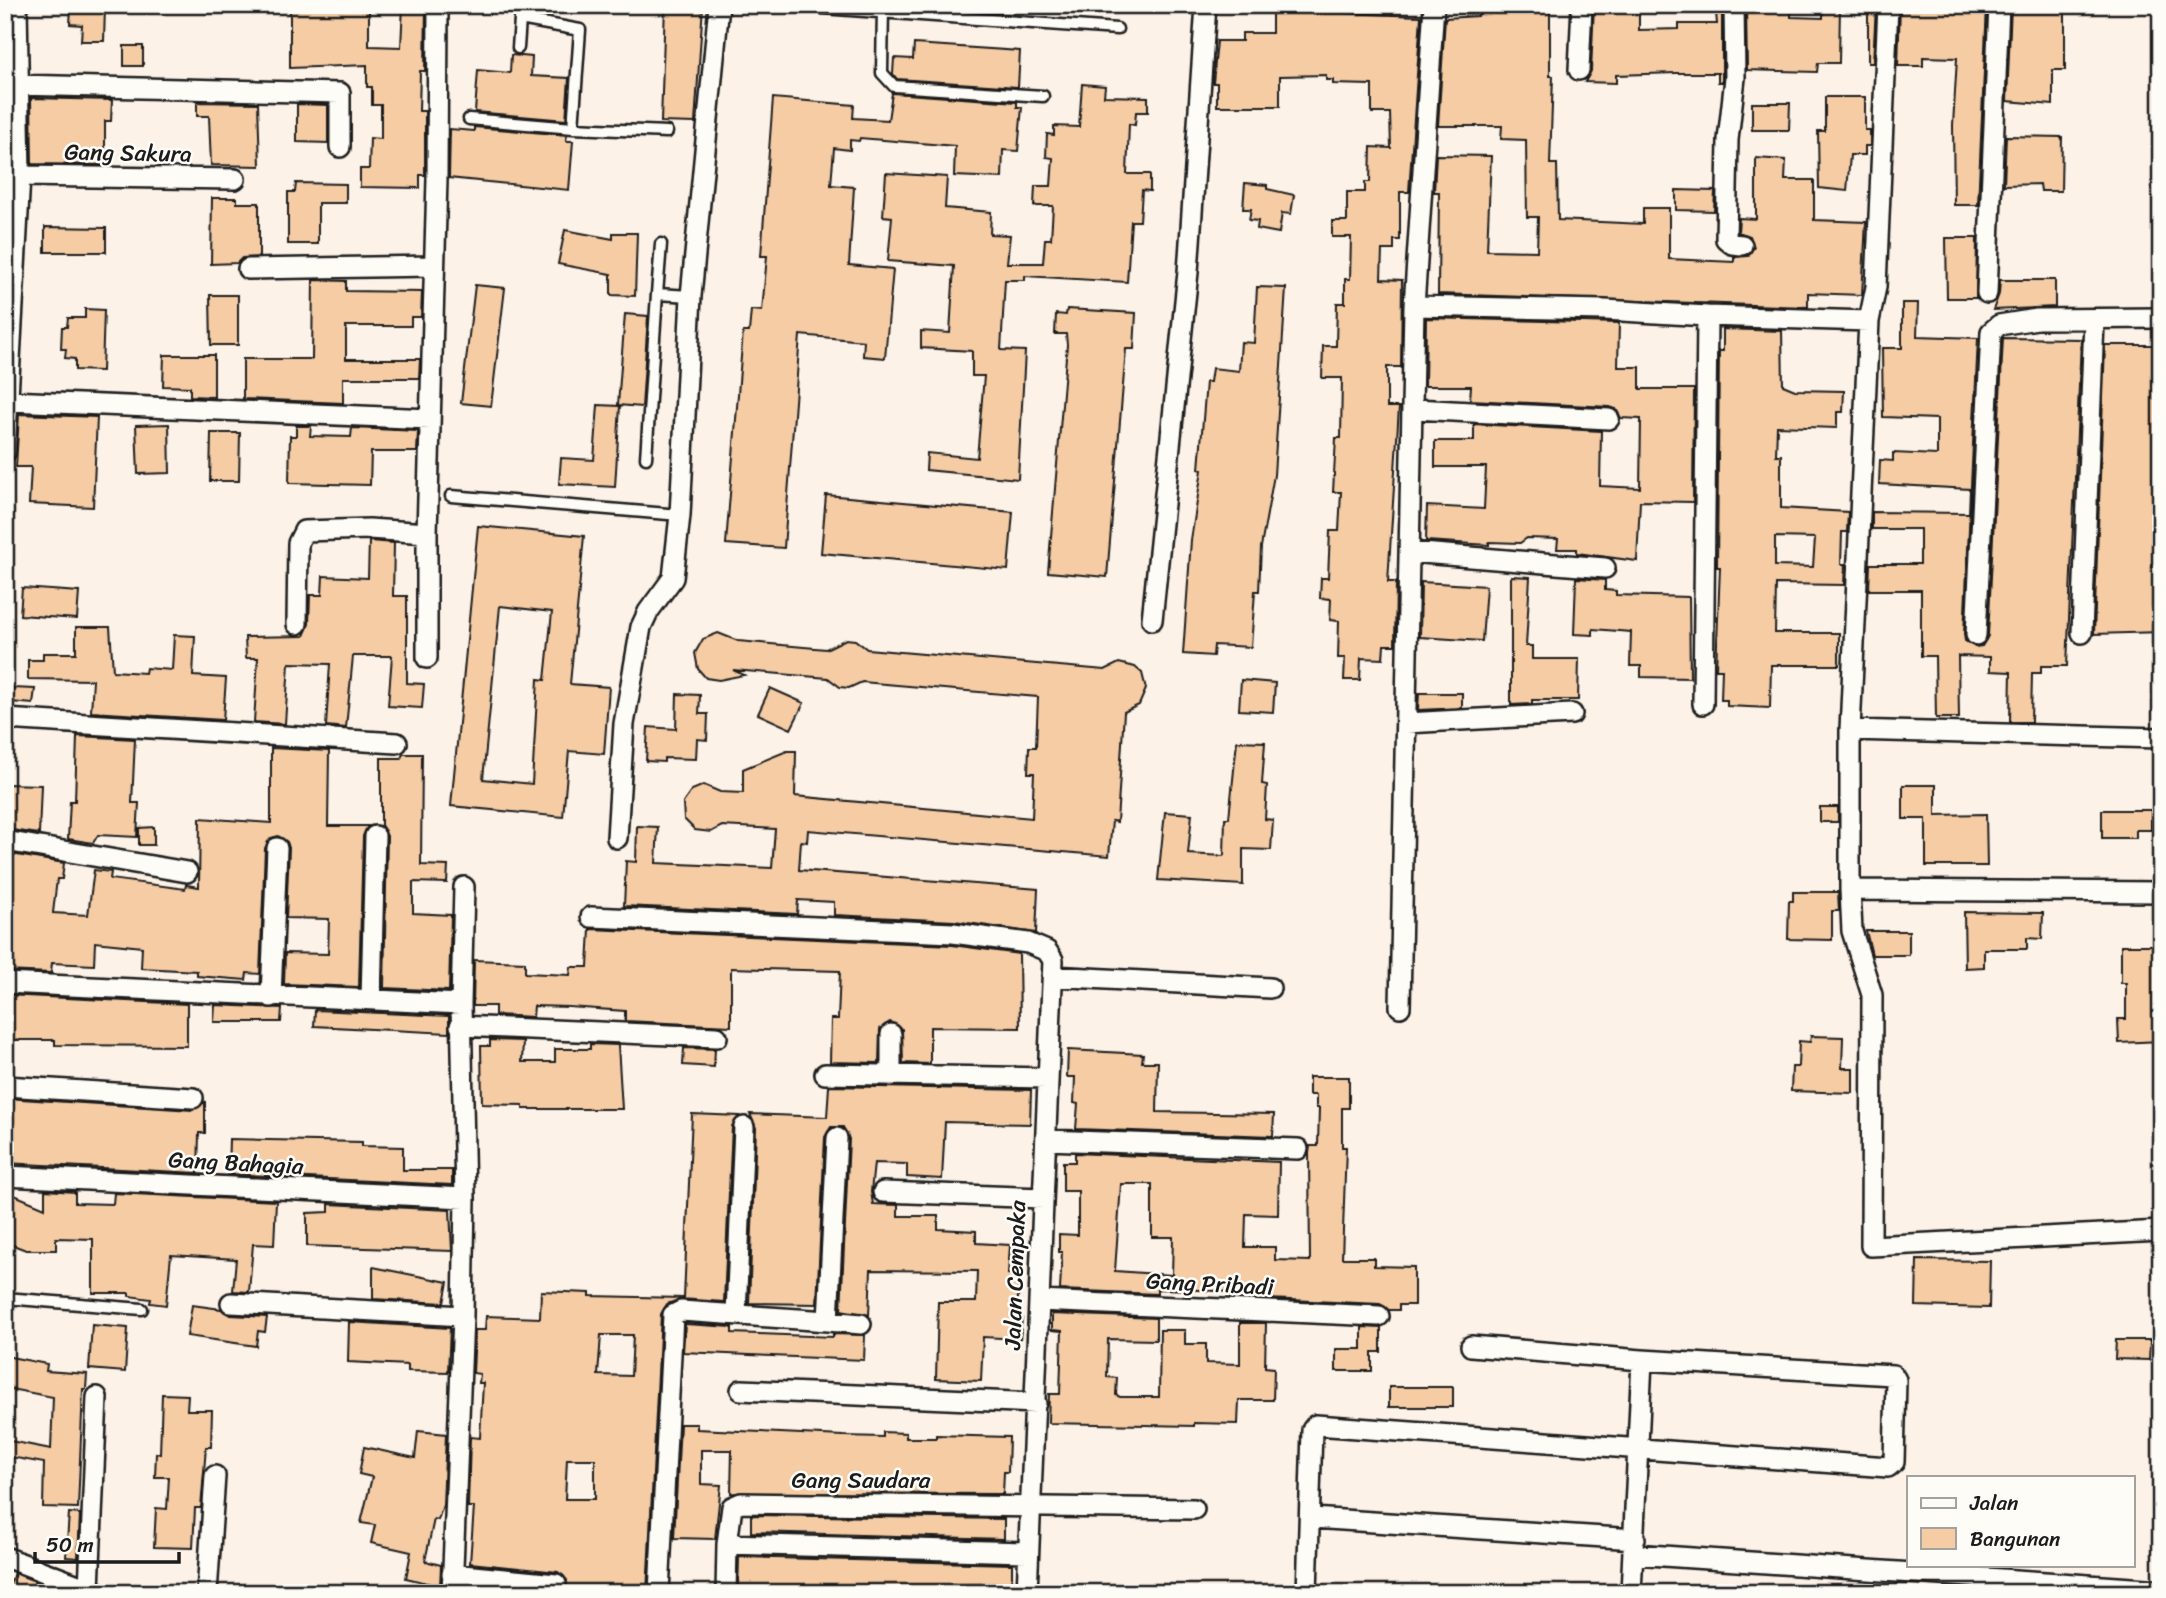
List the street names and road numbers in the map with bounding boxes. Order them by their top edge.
street label: Gang Sakura [64,131,192,175]
street label: Gang Bahagia [167,1139,305,1187]
street label: Jalan Cempaka [992,1199,1038,1351]
street label: Gang Pribadi [1145,1260,1276,1308]
street label: Gang Saudara [792,1460,931,1501]

